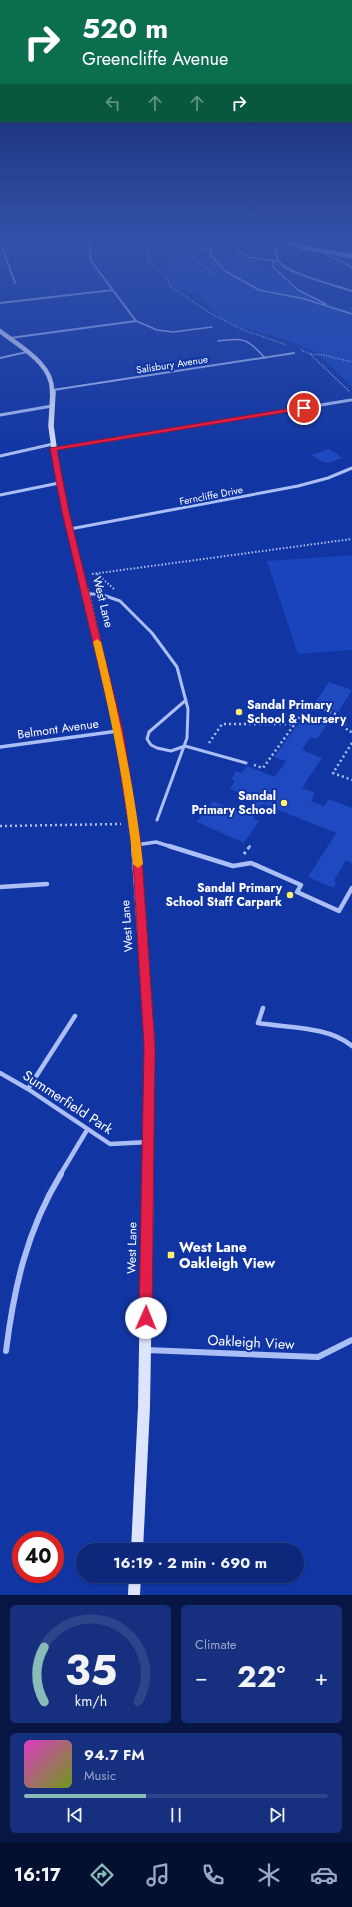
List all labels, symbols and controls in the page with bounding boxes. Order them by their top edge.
text: 520 m [82,8,168,49]
icon: right [16,16,68,68]
text: Greencliffe Avenue [82,46,228,72]
icon: left [102,92,124,114]
icon: ahead [144,92,166,114]
icon: ahead [186,92,208,114]
icon: right [228,92,250,114]
street label: Salisbury Avenue [135,351,209,378]
pin [287,391,321,425]
icon: arrive [293,397,315,419]
street label: Ferncliffe Drive [178,482,244,509]
street label: West Lane [88,575,118,629]
place label: Sandal Primary School & Nursery [247,696,347,728]
marker: Sandal Primary School & Nursery [234,707,244,717]
street label: Belmont Avenue [16,714,100,744]
place label: Sandal Primary School [191,787,276,819]
marker: Sandal Primary School [279,798,289,808]
place label: Sandal Primary School Staff Carpark [166,879,283,911]
marker: Sandal Primary School Staff Carpark [285,890,295,900]
street label: West Lane [116,899,138,953]
street label: Summerfield Park [19,1065,118,1139]
street label: West Lane [123,1222,141,1274]
place label: West Lane Oakleigh View [179,1237,275,1273]
marker: West Lane Oakleigh View [166,1250,176,1260]
position arrow [125,1297,167,1339]
street label: Oakleigh View [207,1330,295,1354]
speed limit sign: 40 [12,1531,64,1583]
text: 16:19 · 2 min · 690 m [113,1552,267,1574]
text: Climate [195,1635,236,1654]
text: 35 [64,1640,117,1701]
text: 22° [237,1655,285,1698]
text: − [195,1661,208,1693]
text: + [314,1661,328,1693]
text: km/h [74,1691,107,1711]
text: 94.7 FM [84,1744,145,1766]
text: Music [84,1766,116,1785]
icon: previous [64,1804,86,1826]
icon: pause [165,1804,187,1826]
icon: next [266,1804,288,1826]
icon: directions [88,1861,116,1889]
icon: music [144,1861,172,1889]
icon: phone [199,1861,227,1889]
icon: climate [255,1861,283,1889]
icon: car [310,1861,338,1889]
text: 16:17 [14,1862,61,1888]

